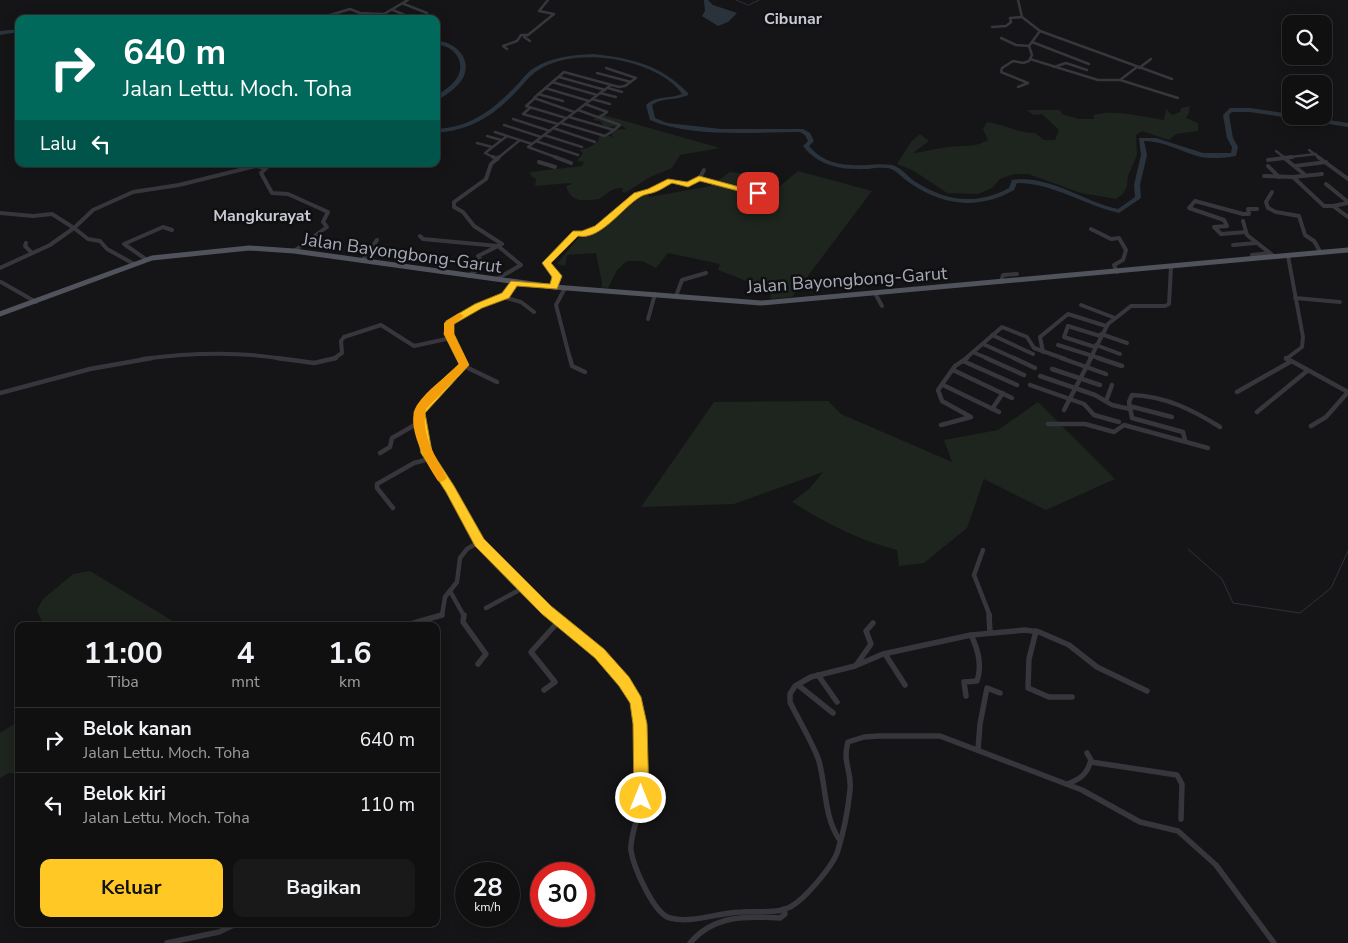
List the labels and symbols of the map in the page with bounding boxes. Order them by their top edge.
district label: Cibunar [764,8,823,30]
pin [737,172,779,214]
district label: Mangkurayat [213,205,312,227]
street label: Jalan Bayongbong-Garut [300,227,504,279]
street label: Jalan Bayongbong-Garut [745,261,949,299]
position arrow [614,771,666,823]
speed limit sign: 30 [530,862,595,927]

